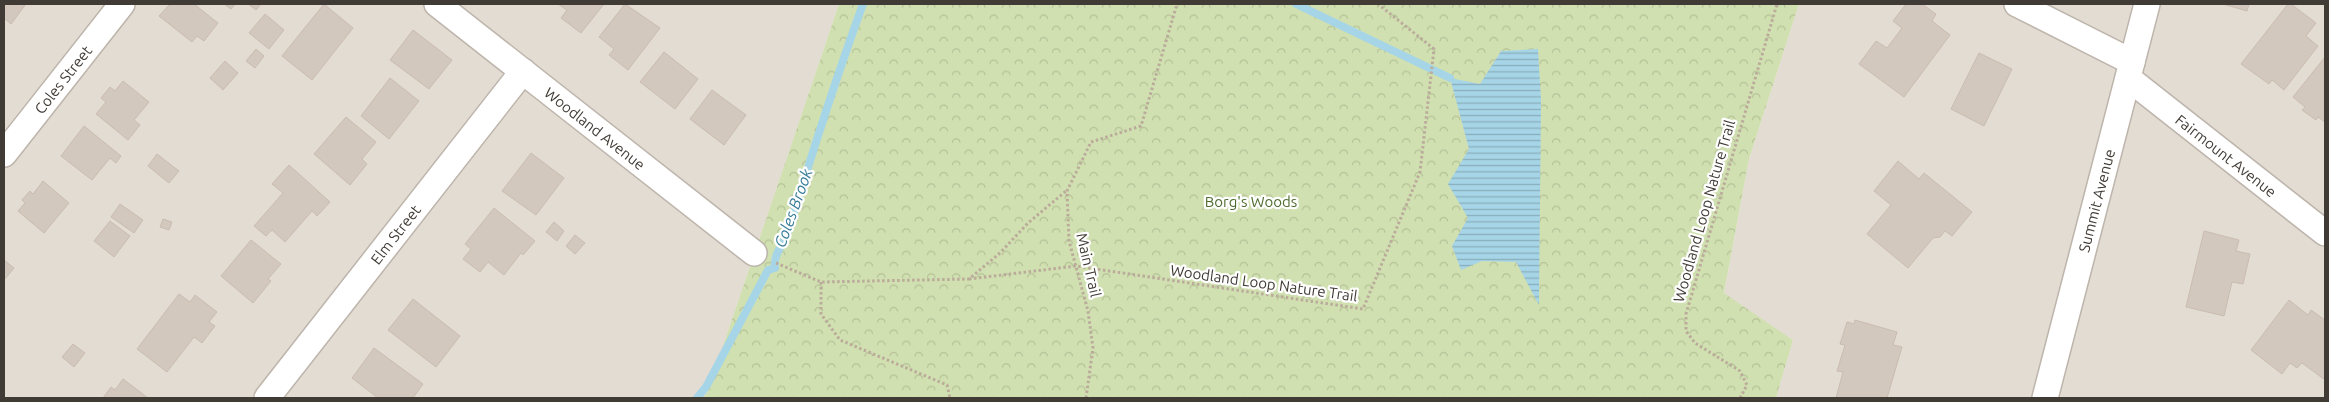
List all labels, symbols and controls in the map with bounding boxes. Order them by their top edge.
street label: Coles Street [31,42,95,117]
street label: Woodland Avenue [541,83,649,173]
street label: Fairmount Avenue [2173,111,2280,200]
street label: Woodland Loop Nature Trail [1670,118,1738,304]
street label: Summit Avenue [2075,147,2118,254]
water label: Coles Brook [770,165,816,250]
park label: Borg's Woods [1205,193,1297,210]
street label: Elm Street [367,201,424,267]
street label: Main Trail [1073,231,1105,299]
street label: Woodland Loop Nature Trail [1169,261,1359,305]

